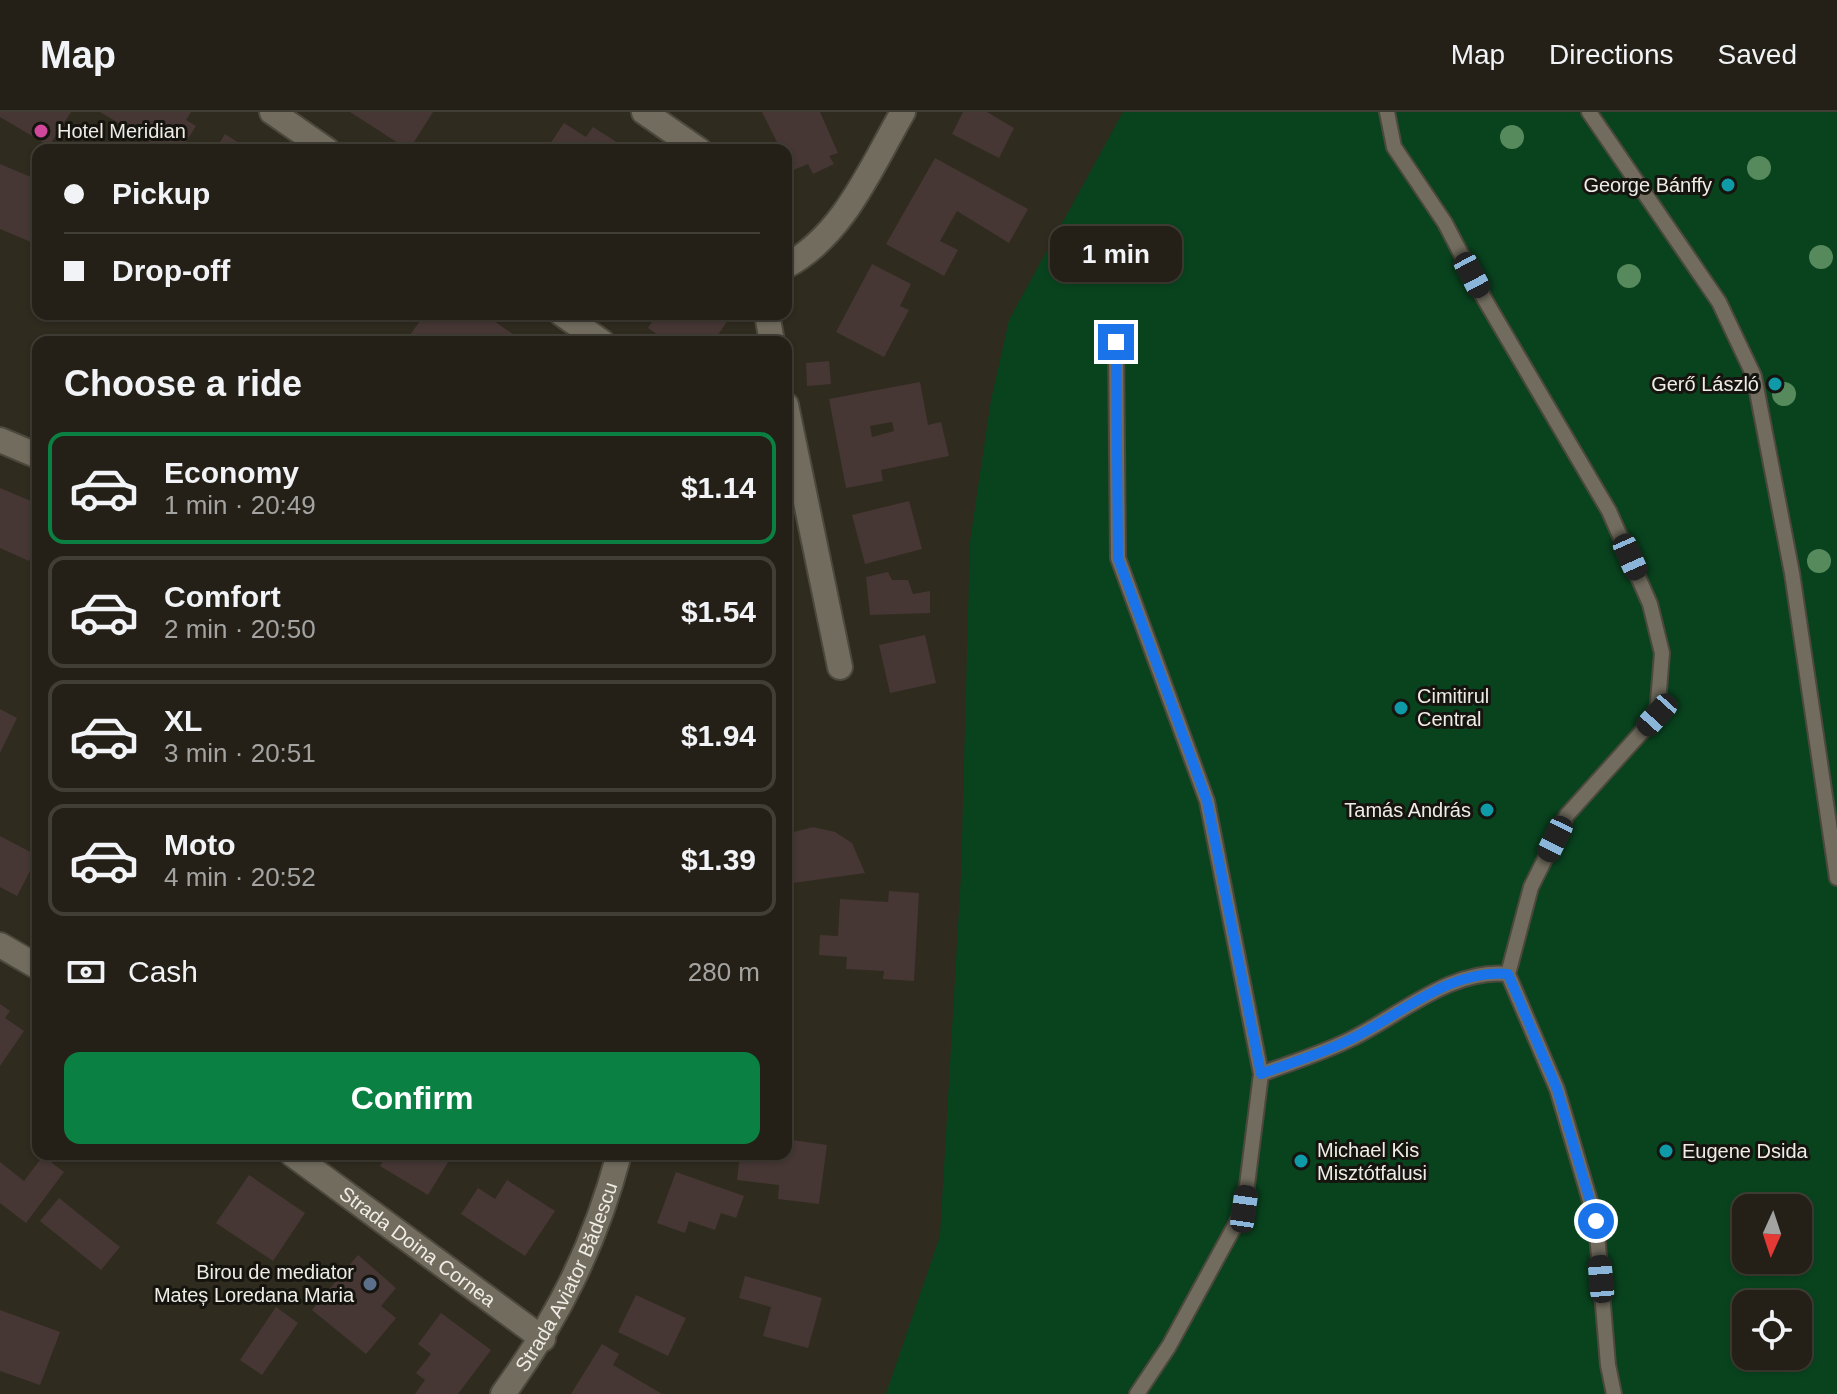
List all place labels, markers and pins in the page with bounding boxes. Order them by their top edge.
place label: Hotel Meridian [57,120,186,142]
marker: Hotel Meridian [32,122,50,140]
place label: George Bánffy [1583,174,1712,196]
marker: George Bánffy [1719,176,1737,194]
place label: Gerő László [1651,373,1759,395]
marker: Gerő László [1766,375,1784,393]
place label: Cimitirul Central [1417,685,1489,730]
marker: Cimitirul Central [1392,699,1410,717]
place label: Tamás András [1344,799,1471,821]
marker: Tamás András [1478,801,1496,819]
place label: Michael Kis Misztótfalusi [1317,1139,1427,1184]
place label: Eugene Dsida [1682,1140,1809,1162]
marker: Eugene Dsida [1657,1142,1675,1160]
marker: Michael Kis Misztótfalusi [1292,1152,1310,1170]
place label: Birou de mediator Mateș Loredana Maria [154,1261,355,1306]
marker: Birou de mediator Mateș Loredana Maria [361,1275,379,1293]

